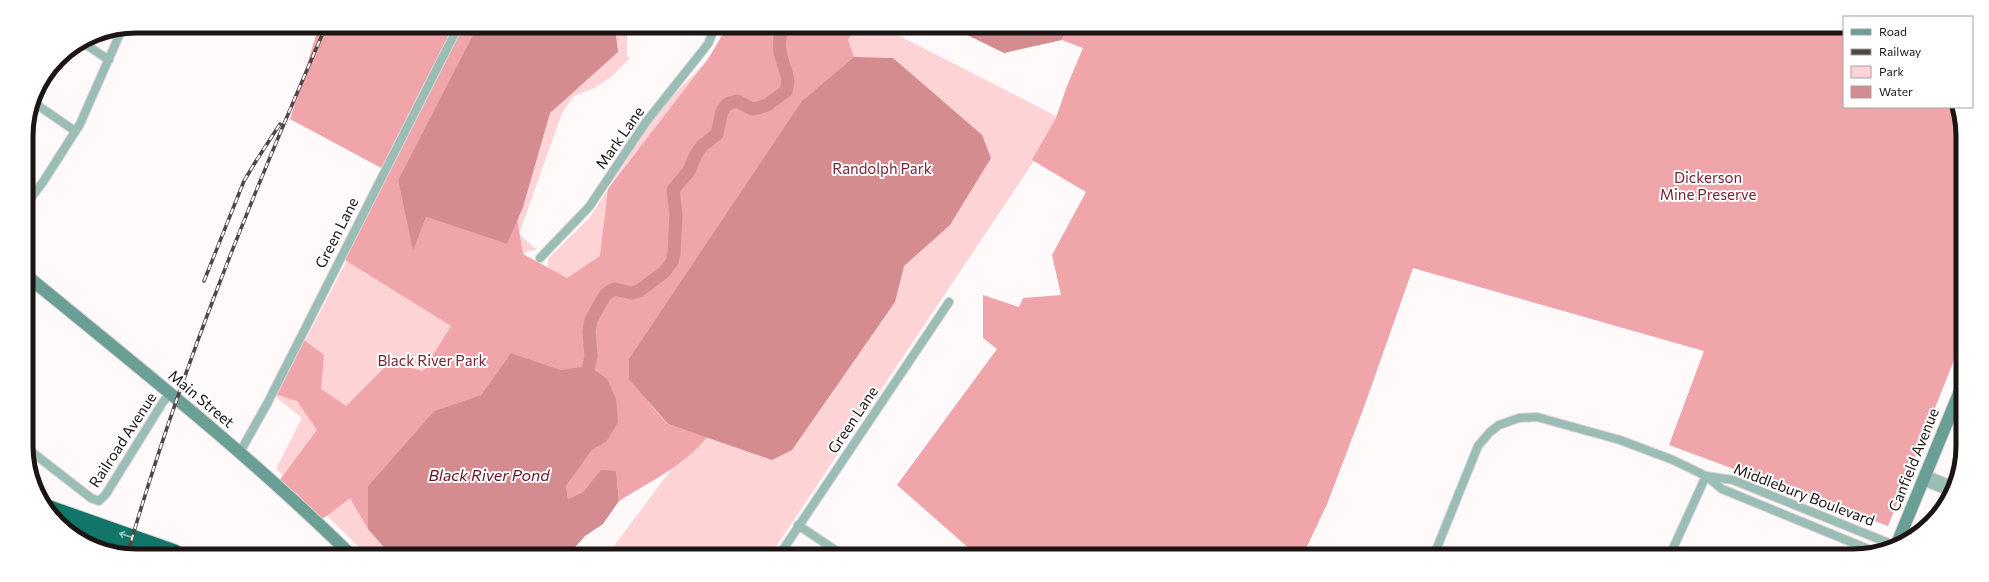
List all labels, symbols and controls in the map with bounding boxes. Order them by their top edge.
legend [1843,16,1973,108]
text: Road [1879,24,1907,38]
text: Railway [1879,44,1921,58]
text: Park [1879,64,1905,78]
text: Water [1879,84,1913,98]
street label: Mark Lane [591,103,647,172]
park label: Randolph Park [832,159,932,177]
park label: Dickerson Mine Preserve [1660,168,1756,203]
street label: Green Lane [311,194,362,271]
park label: Black River Park [377,351,487,369]
street label: Main Street [165,366,238,431]
street label: Green Lane [823,382,881,456]
street label: Railroad Avenue [85,389,160,490]
street label: Canfield Avenue [1884,405,1942,514]
street label: Middlebury Boulevard [1731,459,1877,529]
water label: Black River Pond [429,465,550,484]
one-way arrow [120,530,132,538]

